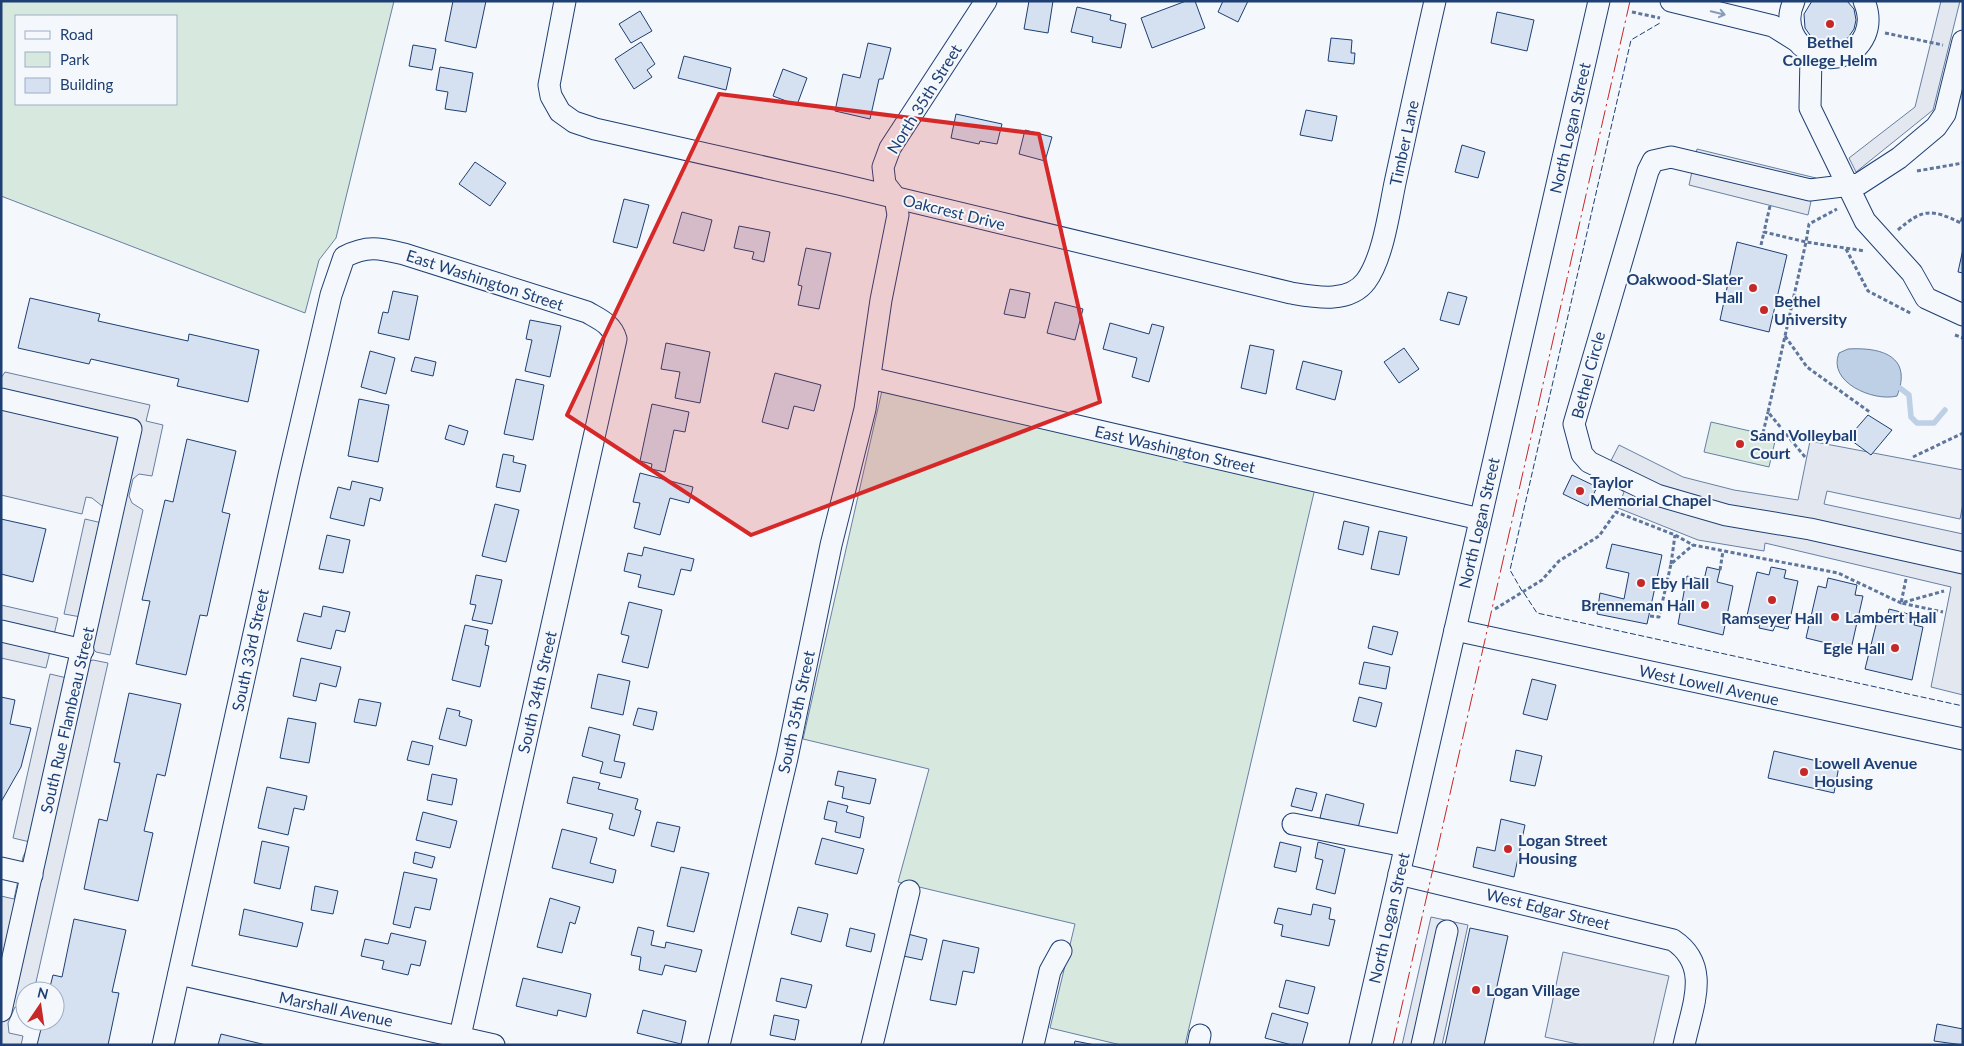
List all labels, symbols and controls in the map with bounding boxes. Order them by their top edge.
one-way arrow [1710,9,1726,18]
legend [15,15,178,105]
marker: Bethel College Helm [1824,18,1836,30]
text: Road [60,25,93,43]
place label: Bethel College Helm [1783,32,1877,69]
street label: North 35th Street [882,40,965,157]
text: Park [60,50,90,68]
street label: North Logan Street [1545,60,1594,195]
text: Building [60,75,113,93]
street label: Timber Lane [1385,98,1422,187]
street label: Oakcrest Drive [901,190,1007,233]
street label: East Washington Street [404,245,566,314]
place label: Oakwood-Slater Hall [1626,269,1743,306]
marker: Oakwood-Slater Hall [1747,282,1759,294]
place label: Bethel University [1774,291,1847,328]
marker: Bethel University [1758,304,1770,316]
street label: Bethel Circle [1567,329,1608,421]
street label: East Washington Street [1093,421,1257,476]
place label: Sand Volleyball Court [1750,425,1857,462]
marker: Sand Volleyball Court [1734,438,1746,450]
street label: North Logan Street [1454,455,1503,590]
place label: Taylor Memorial Chapel [1590,472,1711,509]
marker: Taylor Memorial Chapel [1574,485,1586,497]
place label: Eby Hall [1651,573,1709,592]
marker: Eby Hall [1635,577,1647,589]
street label: South 33rd Street [227,587,272,713]
marker: Ramseyer Hall [1766,594,1778,606]
place label: Brenneman Hall [1581,595,1695,614]
marker: Brenneman Hall [1699,599,1711,611]
place label: Lambert Hall [1845,607,1936,626]
place label: Ramseyer Hall [1721,608,1823,627]
marker: Lambert Hall [1829,611,1841,623]
street label: South Rue Flambeau Street [36,625,97,815]
street label: South 34th Street [513,629,560,755]
place label: Egle Hall [1823,638,1885,657]
marker: Egle Hall [1889,642,1901,654]
street label: South 35th Street [773,649,818,775]
street label: West Lowell Avenue [1637,660,1781,709]
place label: Lowell Avenue Housing [1814,753,1918,790]
marker: Lowell Avenue Housing [1798,766,1810,778]
place label: Logan Street Housing [1518,830,1608,867]
marker: Logan Street Housing [1502,843,1514,855]
street label: North Logan Street [1364,850,1413,985]
street label: West Edgar Street [1484,884,1612,933]
place label: Logan Village [1486,980,1580,999]
north arrow [15,981,65,1031]
text: N [36,983,50,1002]
marker: Logan Village [1470,984,1482,996]
street label: Marshall Avenue [277,987,395,1030]

